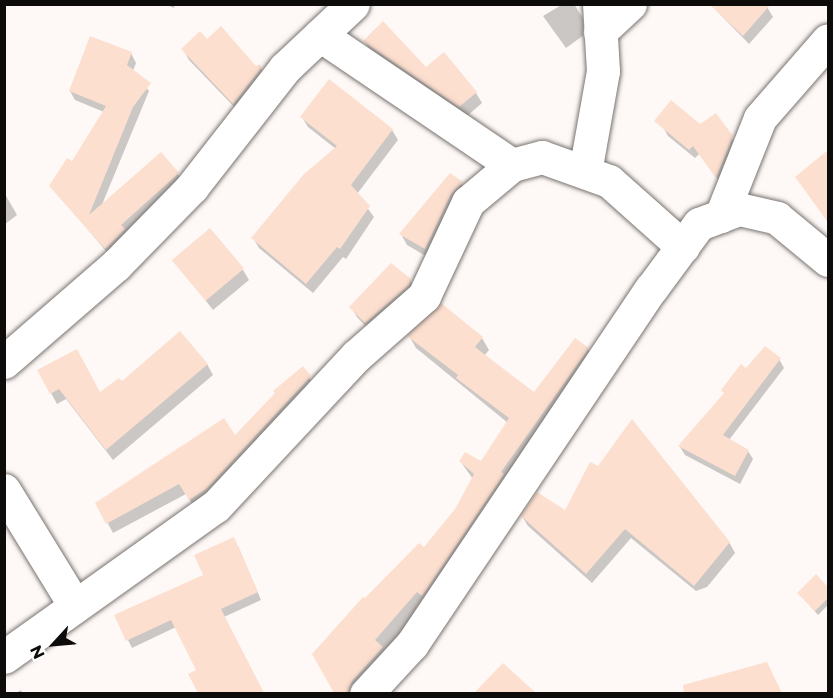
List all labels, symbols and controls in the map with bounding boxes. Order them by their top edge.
north arrow [24,614,84,674]
text: N [26,642,49,662]

